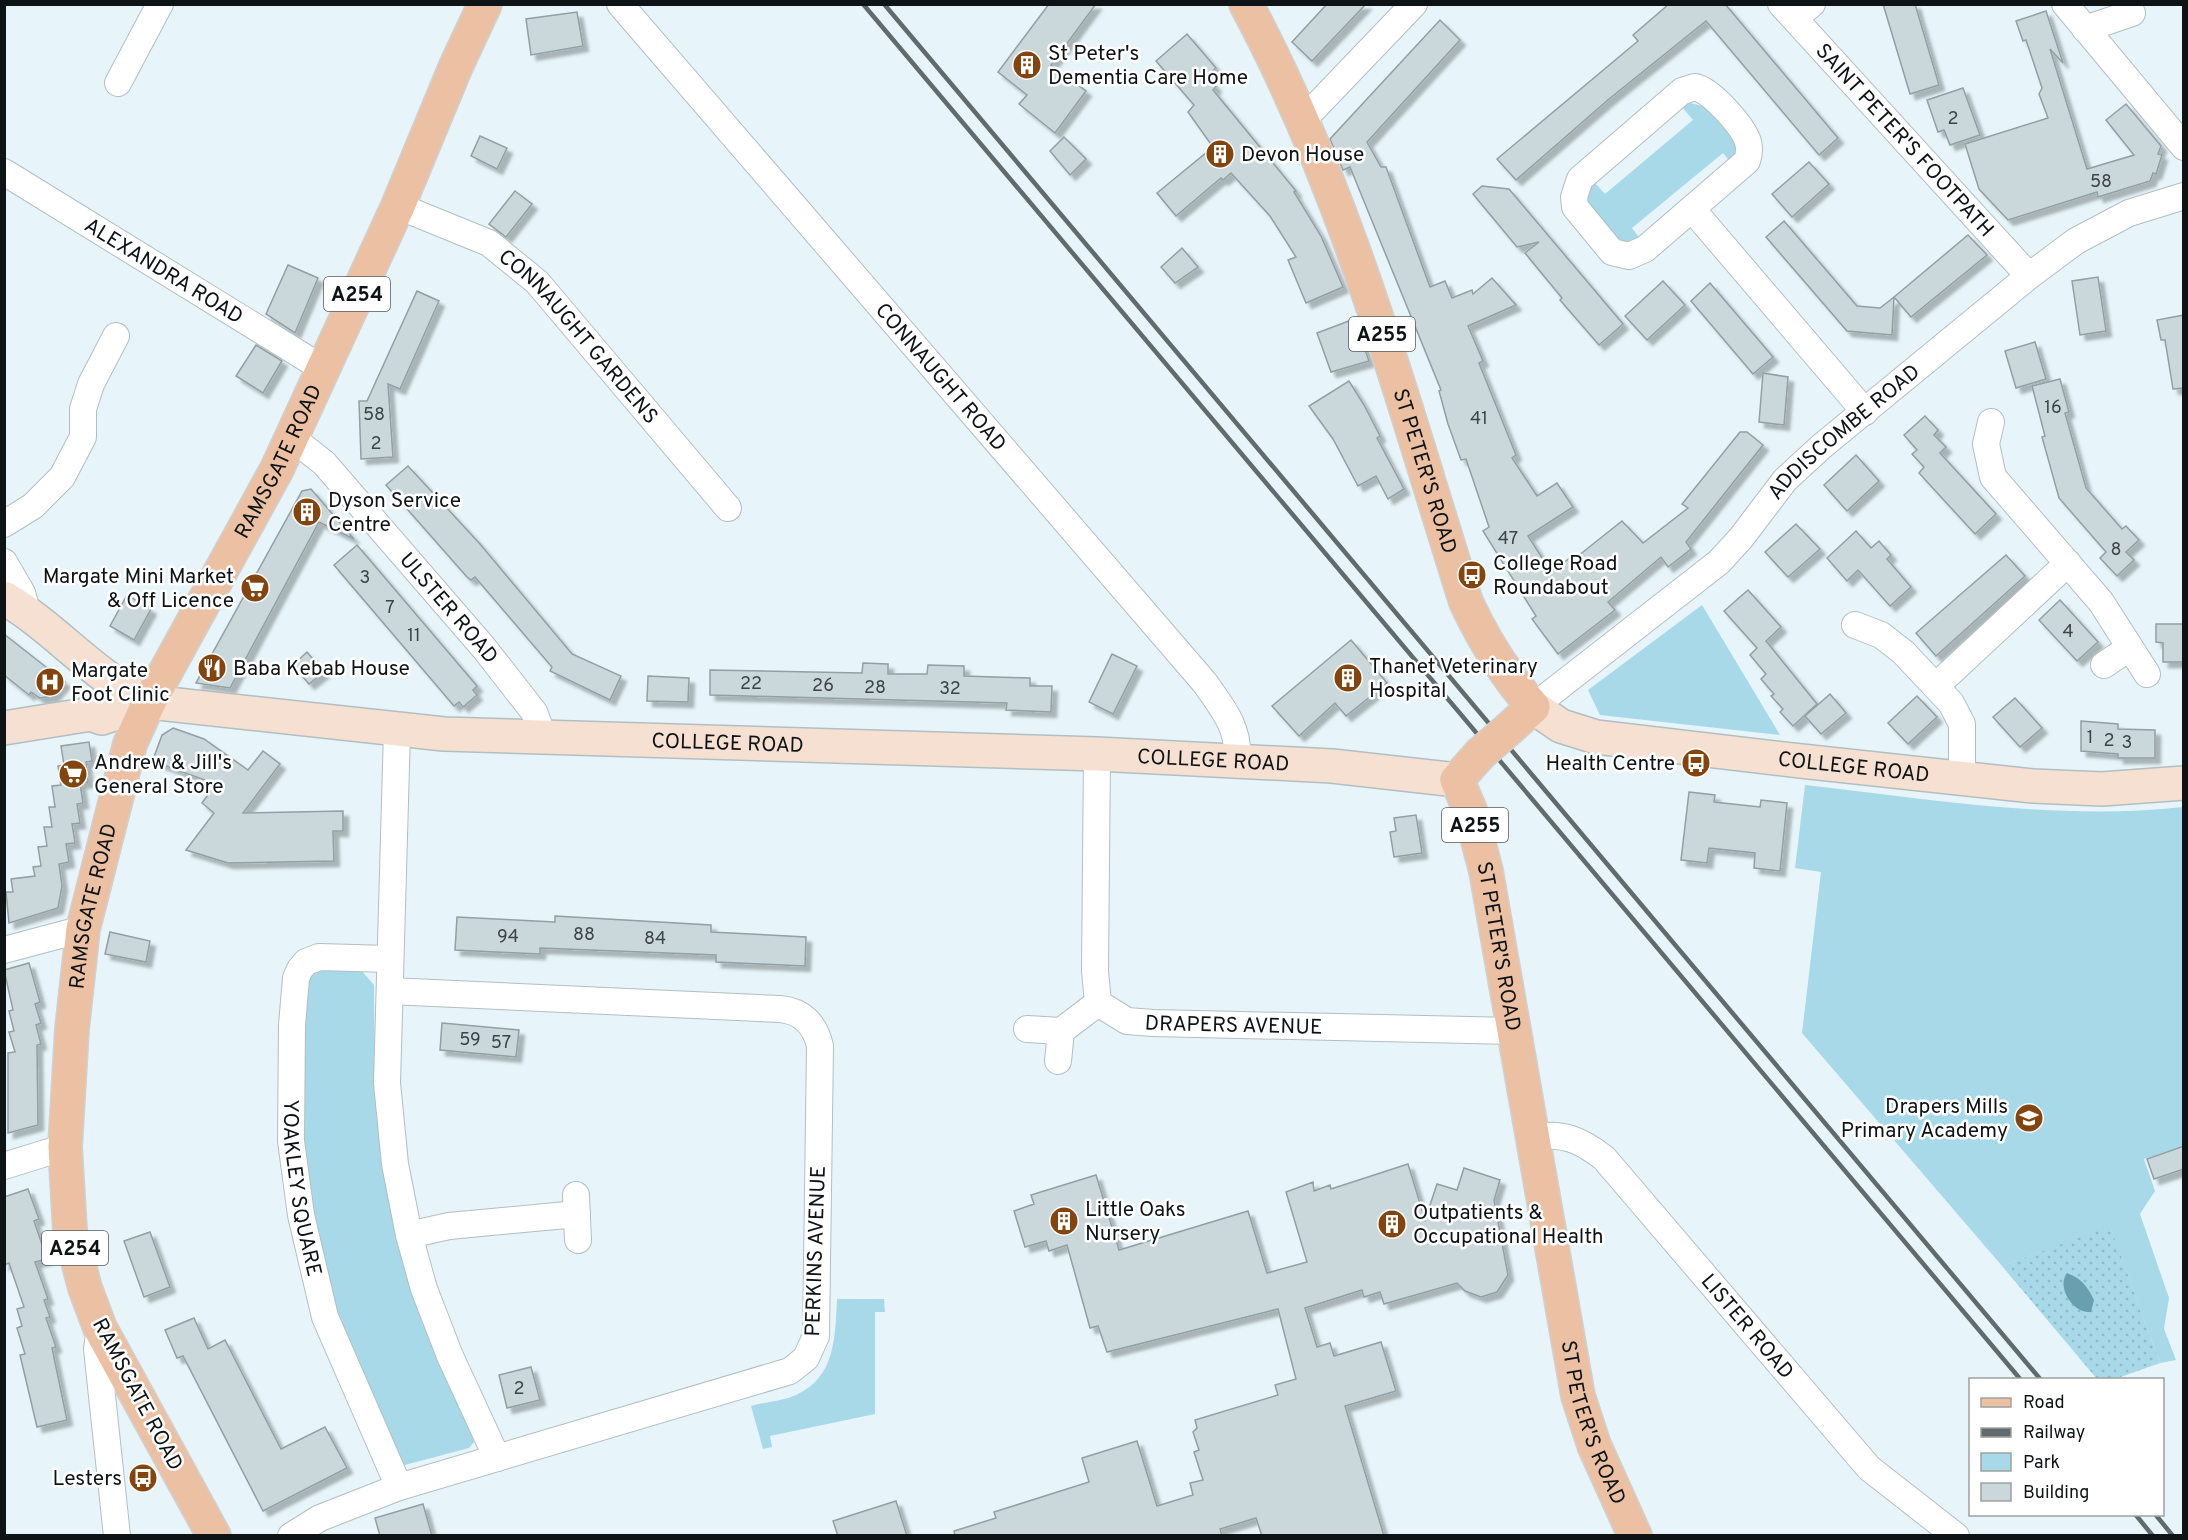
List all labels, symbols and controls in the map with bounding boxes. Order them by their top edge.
street label: SAINT PETER'S FOOTPATH [1809,38,1999,243]
place label: St Peter's Dementia Care Home [1048,41,1248,92]
building icon: St Peter's Dementia Care Home [1011,49,1043,81]
house number: 2 [1947,108,1959,131]
building icon: Devon House [1204,138,1236,170]
place label: Devon House [1241,142,1364,169]
house number: 58 [2090,171,2112,194]
street label: ALEXANDRA ROAD [79,213,248,331]
street label: CONNAUGHT GARDENS [492,244,663,430]
road number: A254 [324,277,390,311]
street label: CONNAUGHT ROAD [869,298,1011,458]
road number: A255 [1349,317,1415,351]
street label: ADDISCOMBE ROAD [1763,359,1926,506]
street label: RAMSGATE ROAD [229,381,329,544]
street label: ST PETER'S ROAD [1386,385,1462,557]
house number: 16 [2044,397,2062,420]
house number: 58 [363,404,385,427]
house number: 41 [1470,408,1488,431]
house number: 2 [370,433,382,456]
place label: Dyson Service Centre [328,488,461,539]
building icon: Dyson Service Centre [291,496,323,528]
house number: 47 [1498,528,1518,551]
house number: 8 [2111,539,2122,562]
street label: ULSTER ROAD [393,548,503,670]
place label: College Road Roundabout [1493,551,1618,602]
bus stop icon: College Road Roundabout [1456,559,1488,591]
place label: Margate Mini Market & Off Licence [43,564,234,615]
house number: 3 [360,567,370,590]
supermarket icon: Margate Mini Market & Off Licence [239,572,271,604]
house number: 7 [385,597,395,620]
house number: 4 [2062,621,2074,644]
house number: 11 [407,625,421,648]
restaurant icon: Baba Kebab House [196,652,228,684]
place label: Thanet Veterinary Hospital [1369,654,1538,705]
place label: Baba Kebab House [233,656,410,683]
place label: Margate Foot Clinic [71,658,170,709]
building icon: Thanet Veterinary Hospital [1332,662,1364,694]
hospital icon: Margate Foot Clinic [34,666,66,698]
house number: 22 [740,673,762,696]
house number: 26 [812,675,834,698]
house number: 28 [864,677,886,700]
house number: 32 [939,678,961,701]
house number: 1 [2087,727,2093,750]
street label: COLLEGE ROAD [651,728,804,760]
house number: 2 [2103,730,2115,753]
house number: 3 [2122,732,2132,755]
street label: COLLEGE ROAD [1136,744,1290,779]
street label: COLLEGE ROAD [1776,746,1931,790]
bus stop icon: Health Centre [1680,747,1712,779]
place label: Andrew & Jill's General Store [94,750,232,801]
place label: Health Centre [1545,751,1675,778]
supermarket icon: Andrew & Jill's General Store [57,758,89,790]
road number: A255 [1442,808,1508,842]
street label: RAMSGATE ROAD [64,821,124,991]
street label: ST PETER'S ROAD [1469,859,1526,1033]
house number: 88 [573,924,595,947]
house number: 94 [497,926,519,949]
house number: 84 [644,928,666,951]
street label: DRAPERS AVENUE [1144,1010,1323,1042]
house number: 59 [459,1029,481,1052]
house number: 57 [491,1032,511,1055]
place label: Drapers Mills Primary Academy [1841,1094,2008,1145]
street label: YOAKLEY SQUARE [276,1099,327,1279]
school or university icon: Drapers Mills Primary Academy [2013,1102,2045,1134]
street label: PERKINS AVENUE [800,1165,833,1337]
place label: Little Oaks Nursery [1085,1197,1186,1248]
place label: Outpatients & Occupational Health [1413,1200,1604,1251]
building icon: Little Oaks Nursery [1048,1205,1080,1237]
building icon: Outpatients & Occupational Health [1376,1208,1408,1240]
road number: A254 [42,1231,108,1265]
street label: LISTER ROAD [1694,1269,1799,1385]
street label: RAMSGATE ROAD [85,1314,188,1476]
street label: ST PETER'S ROAD [1554,1339,1631,1509]
house number: 2 [513,1378,525,1401]
legend [1969,1378,2164,1516]
text: Road [2023,1392,2065,1415]
text: Railway [2023,1422,2085,1445]
text: Park [2023,1452,2060,1475]
bus stop icon: Lesters [127,1462,159,1494]
place label: Lesters [52,1466,122,1493]
text: Building [2023,1482,2089,1505]

